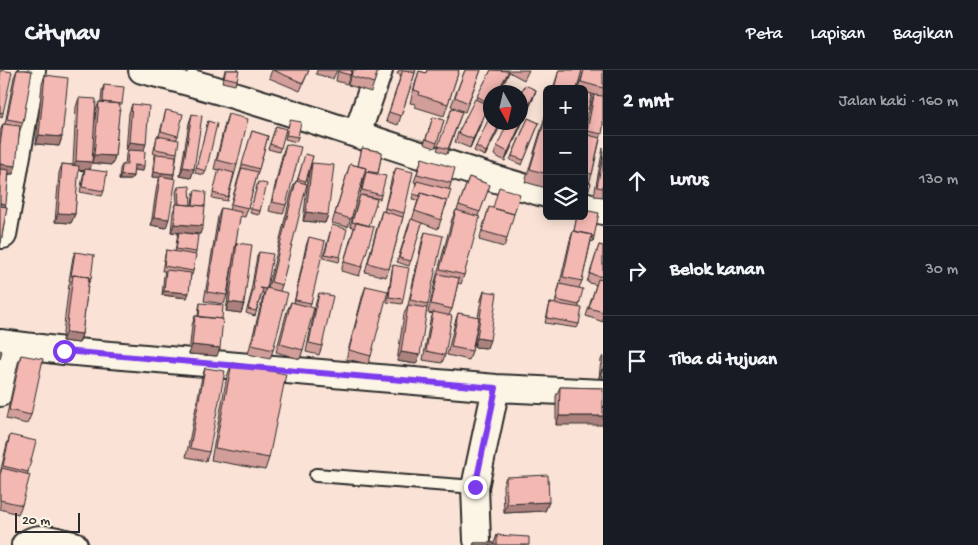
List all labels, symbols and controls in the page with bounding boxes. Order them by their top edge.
text: Citynav [25,20,100,49]
text: Peta [746,24,783,45]
text: Lapisan [811,24,865,45]
text: Bagikan [893,24,953,45]
north arrow [483,85,528,130]
map controls [543,85,588,220]
button: + [543,85,588,130]
text: 2 mnt [623,90,672,115]
text: Jalan kaki · 160 m [839,93,958,112]
button: − [543,130,588,175]
icon: ahead [623,167,651,195]
text: Lurus [670,169,709,192]
text: 130 m [919,171,958,190]
button: layers [543,175,588,220]
icon: right [623,257,651,285]
text: Belok kanan [670,259,764,282]
text: 30 m [925,261,958,280]
route start [53,340,76,363]
icon: arrive [623,347,651,375]
text: Tiba di tujuan [670,349,777,372]
route end [464,476,487,499]
scale bar [15,510,80,533]
text: 20 m [22,513,50,530]

